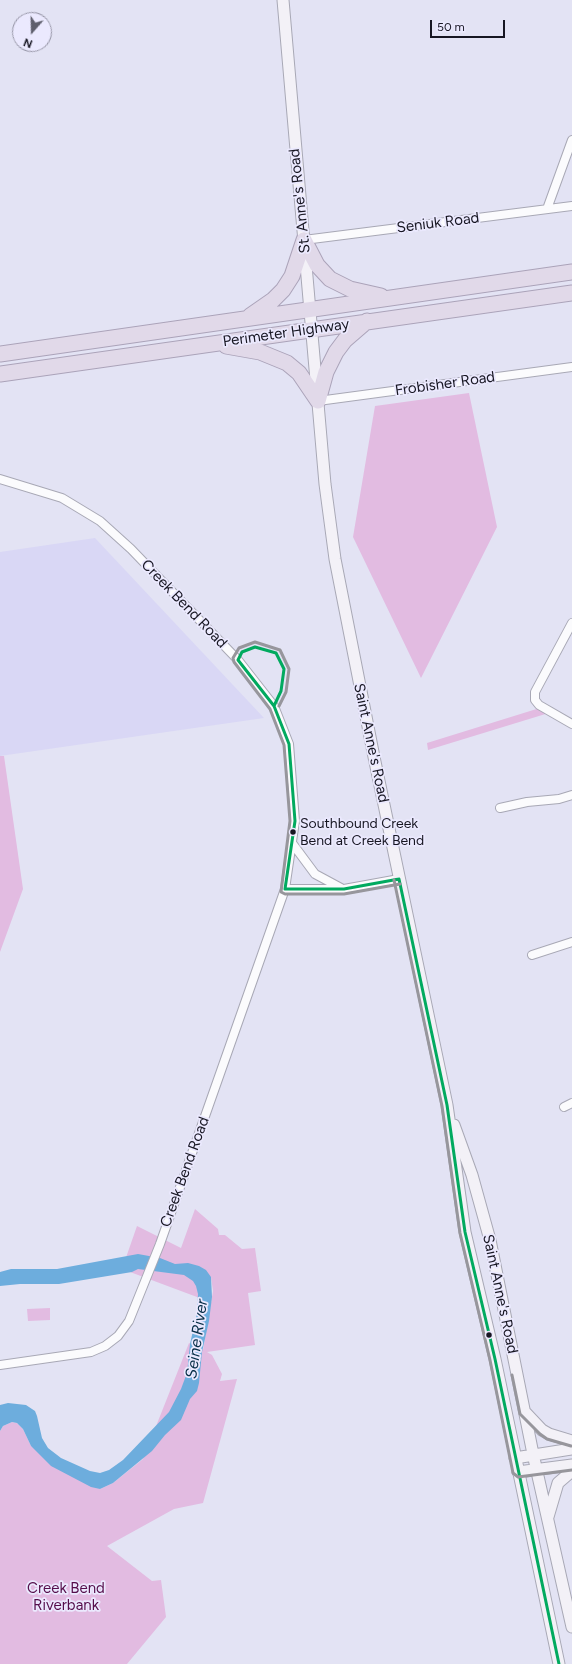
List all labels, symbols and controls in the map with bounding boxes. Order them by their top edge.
north arrow [12,12,52,52]
scale bar [432,12,507,38]
text: 50 m [437,20,465,34]
text: N [22,35,34,50]
street label: St. Anne's Road [286,148,314,254]
street label: Seniuk Road [396,209,480,237]
street label: Perimeter Highway [222,315,350,351]
street label: Frobisher Road [394,368,496,400]
street label: Creek Bend Road [137,556,231,652]
street label: Saint Anne's Road [350,682,392,804]
place label: Southbound Creek Bend at Creek Bend [300,816,424,848]
marker: Southbound Creek Bend at Creek Bend [288,827,298,837]
street label: Creek Bend Road [157,1114,213,1230]
street label: Saint Anne's Road [479,1233,521,1355]
water label: Seine River [182,1298,212,1380]
unlabelled marker [484,1330,494,1340]
park label: Creek Bend Riverbank [27,1580,105,1615]

